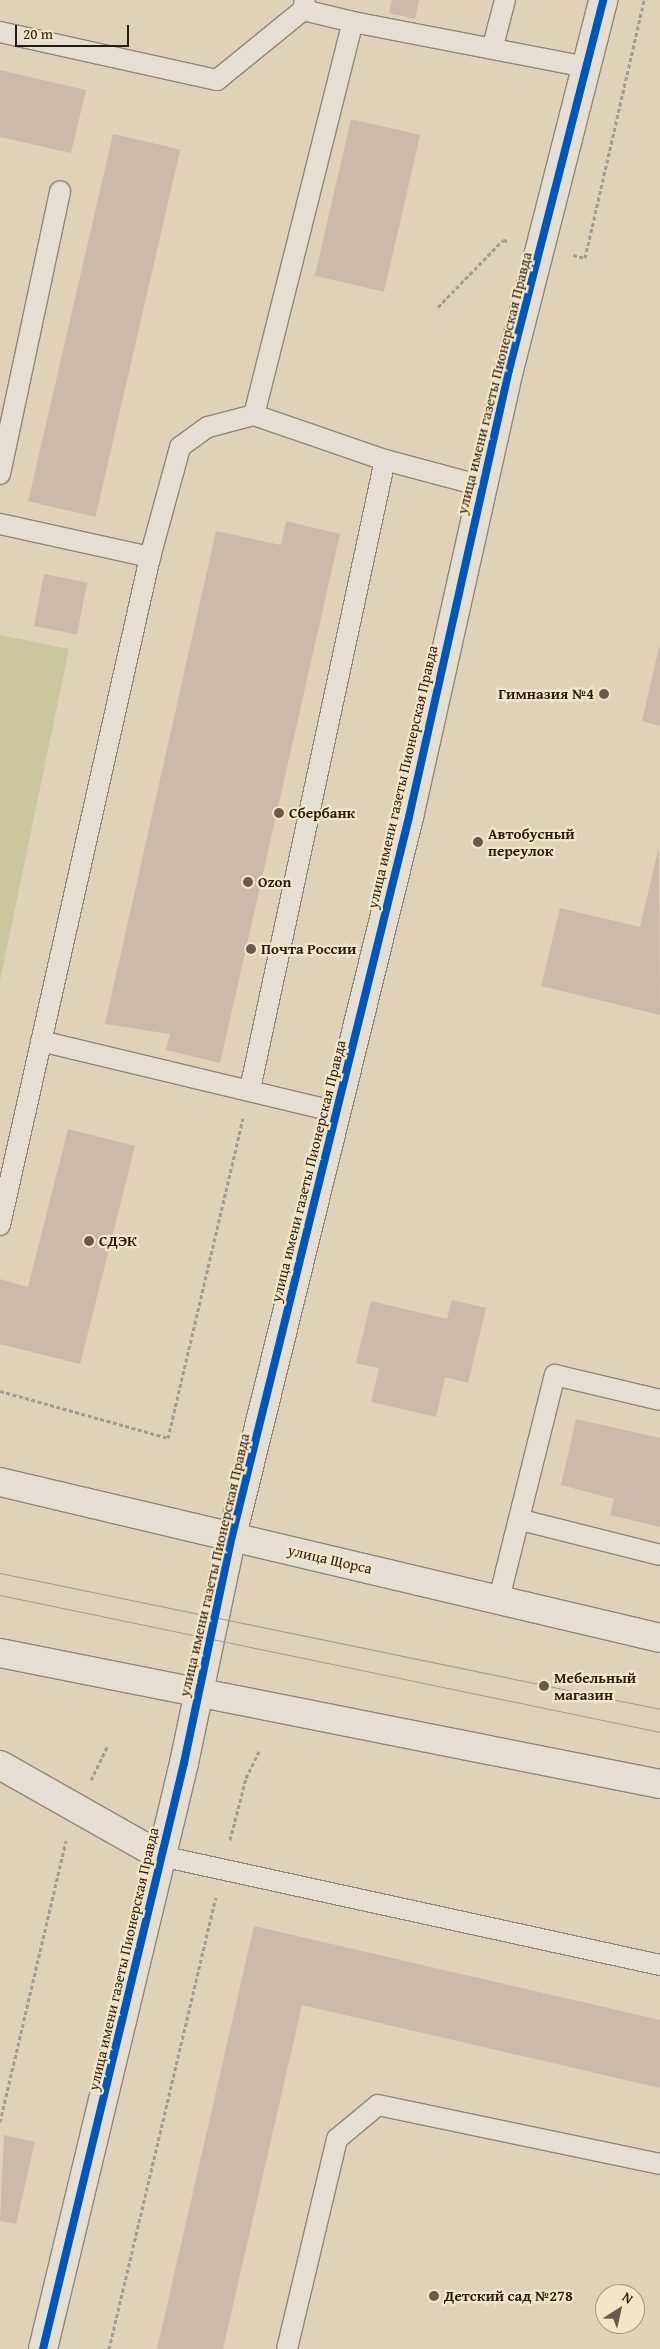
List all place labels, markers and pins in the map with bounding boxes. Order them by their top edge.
place label: Гимназия №4 [498,685,594,703]
marker: Гимназия №4 [598,688,610,700]
place label: Сбербанк [289,804,355,822]
marker: Сбербанк [273,807,285,819]
place label: Автобусный переулок [488,824,575,859]
marker: Автобусный переулок [472,836,484,848]
place label: Ozon [258,873,291,891]
marker: Ozon [242,876,254,888]
place label: Почта России [261,940,356,958]
marker: Почта России [245,943,257,955]
place label: СДЭК [99,1232,137,1250]
marker: СДЭК [83,1235,95,1247]
place label: Мебельный магазин [554,1668,636,1703]
marker: Мебельный магазин [538,1680,550,1692]
place label: Детский сад №278 [444,2287,573,2305]
marker: Детский сад №278 [428,2290,440,2302]

